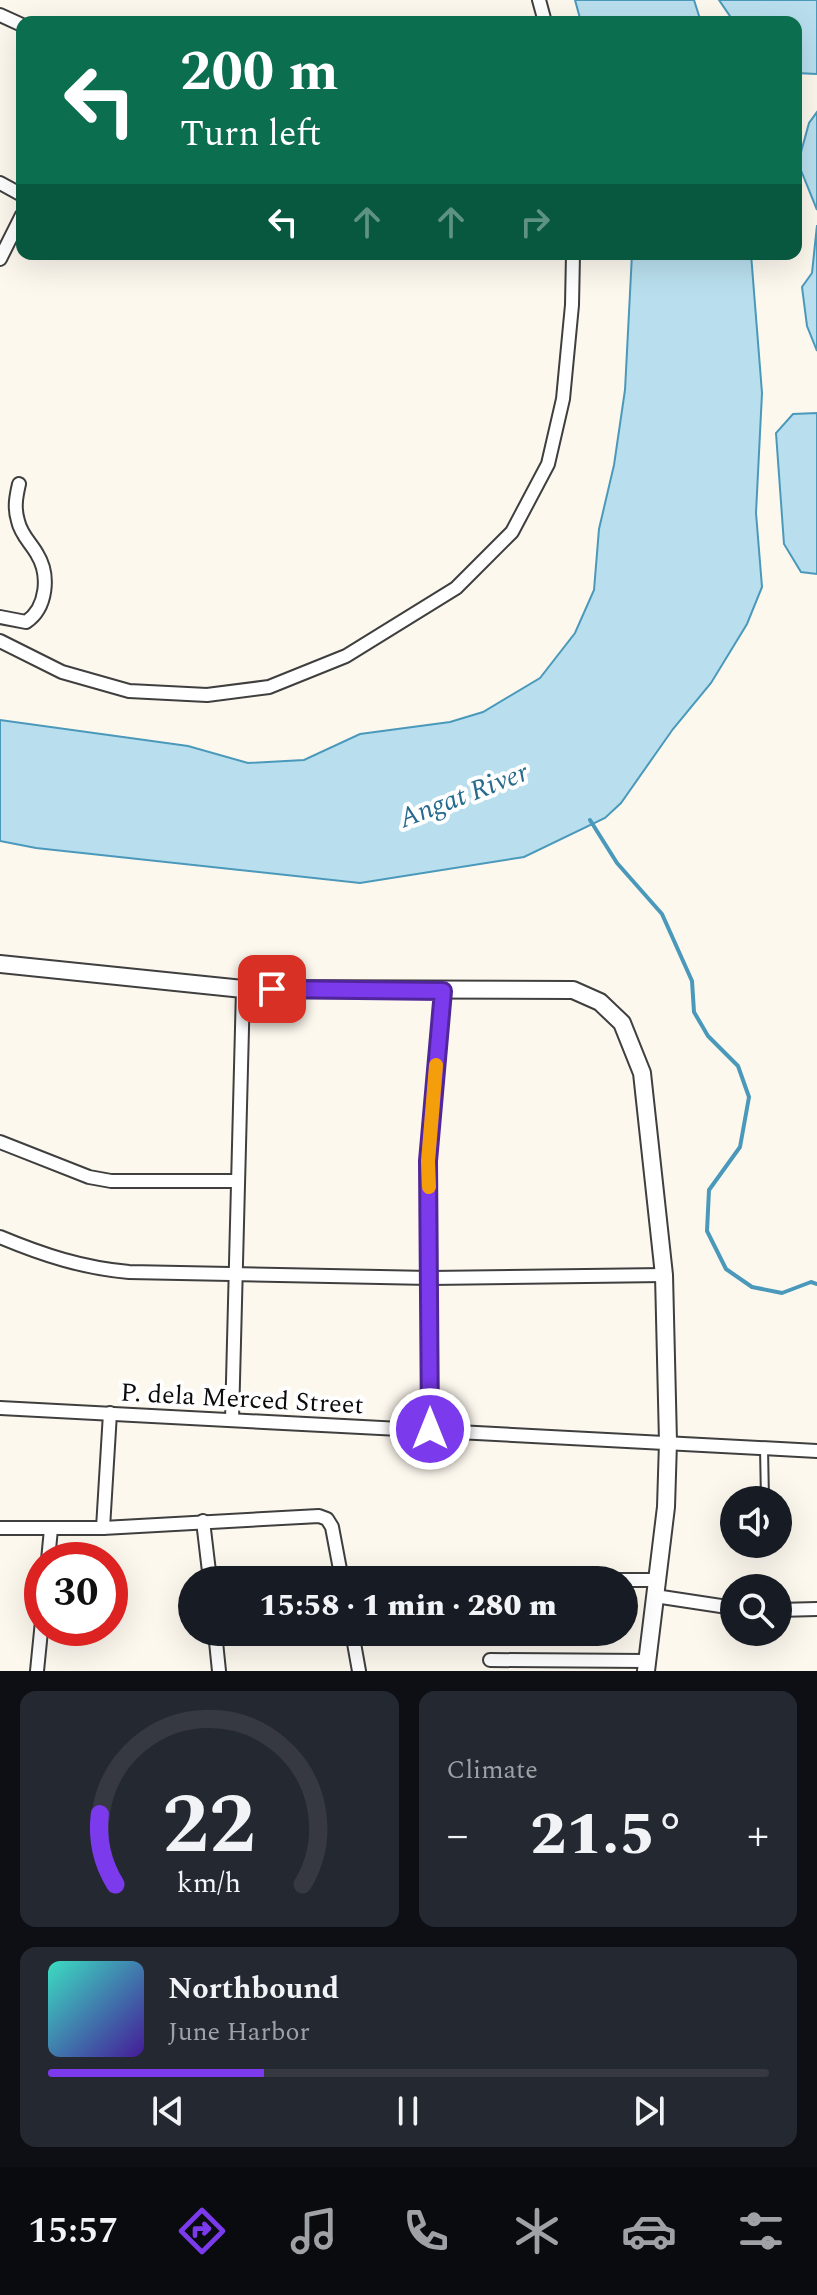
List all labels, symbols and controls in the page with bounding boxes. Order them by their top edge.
text: 200 m [180,30,339,115]
icon: left [48,48,152,152]
text: Turn left [180,107,321,162]
icon: left [261,200,305,244]
icon: ahead [345,200,389,244]
icon: ahead [429,200,473,244]
icon: right [513,200,557,244]
water label: Angat River [392,751,535,840]
pin [238,955,306,1023]
icon: arrive [250,967,294,1011]
street label: P. dela Merced Street [119,1373,365,1425]
position arrow [388,1387,472,1471]
map controls [720,1486,792,1646]
button: sound [720,1486,792,1558]
speed limit sign: 30 [24,1542,128,1646]
button: search [720,1574,792,1646]
text: 15:58 · 1 min · 280 m [259,1583,557,1629]
text: Climate [447,1750,538,1790]
text: 22 [163,1763,256,1890]
text: 21.5° [530,1789,685,1881]
text: − [447,1802,469,1869]
text: + [747,1802,769,1869]
text: km/h [177,1862,241,1905]
text: Northbound [168,1966,339,2012]
text: June Harbor [168,2012,310,2052]
icon: previous [146,2089,190,2133]
icon: pause [386,2089,430,2133]
icon: next [627,2089,671,2133]
icon: directions [174,2203,230,2259]
icon: music [286,2203,342,2259]
icon: phone [398,2203,454,2259]
icon: climate [509,2203,565,2259]
icon: car [621,2203,677,2259]
icon: filters [733,2203,789,2259]
text: 15:57 [28,2204,118,2259]

